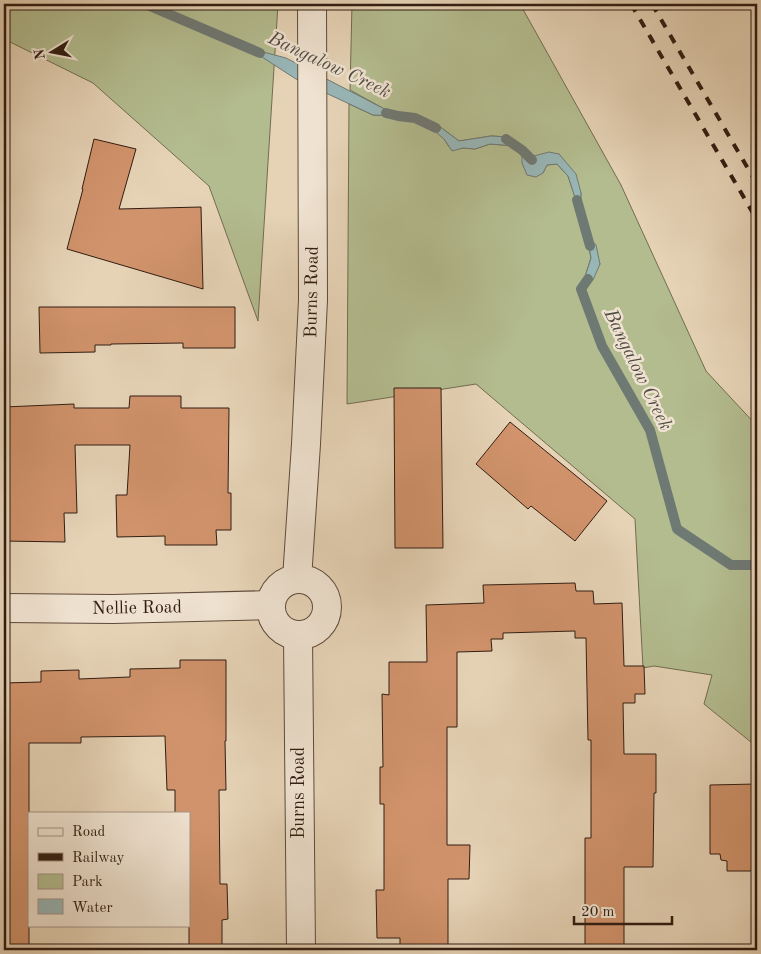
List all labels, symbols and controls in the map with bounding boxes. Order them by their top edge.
north arrow [28,28,78,78]
water label: Bangalow Creek [264,29,393,103]
text: N [32,47,48,61]
street label: Burns Road [302,246,322,338]
water label: Bangalow Creek [599,305,675,434]
street label: Nellie Road [92,598,182,618]
street label: Burns Road [290,747,308,839]
legend [28,812,190,926]
text: Road [72,825,106,840]
text: Railway [72,851,125,866]
text: Park [72,875,103,890]
scale bar [574,894,671,926]
text: Water [72,901,113,916]
text: 20 m [581,905,615,920]

